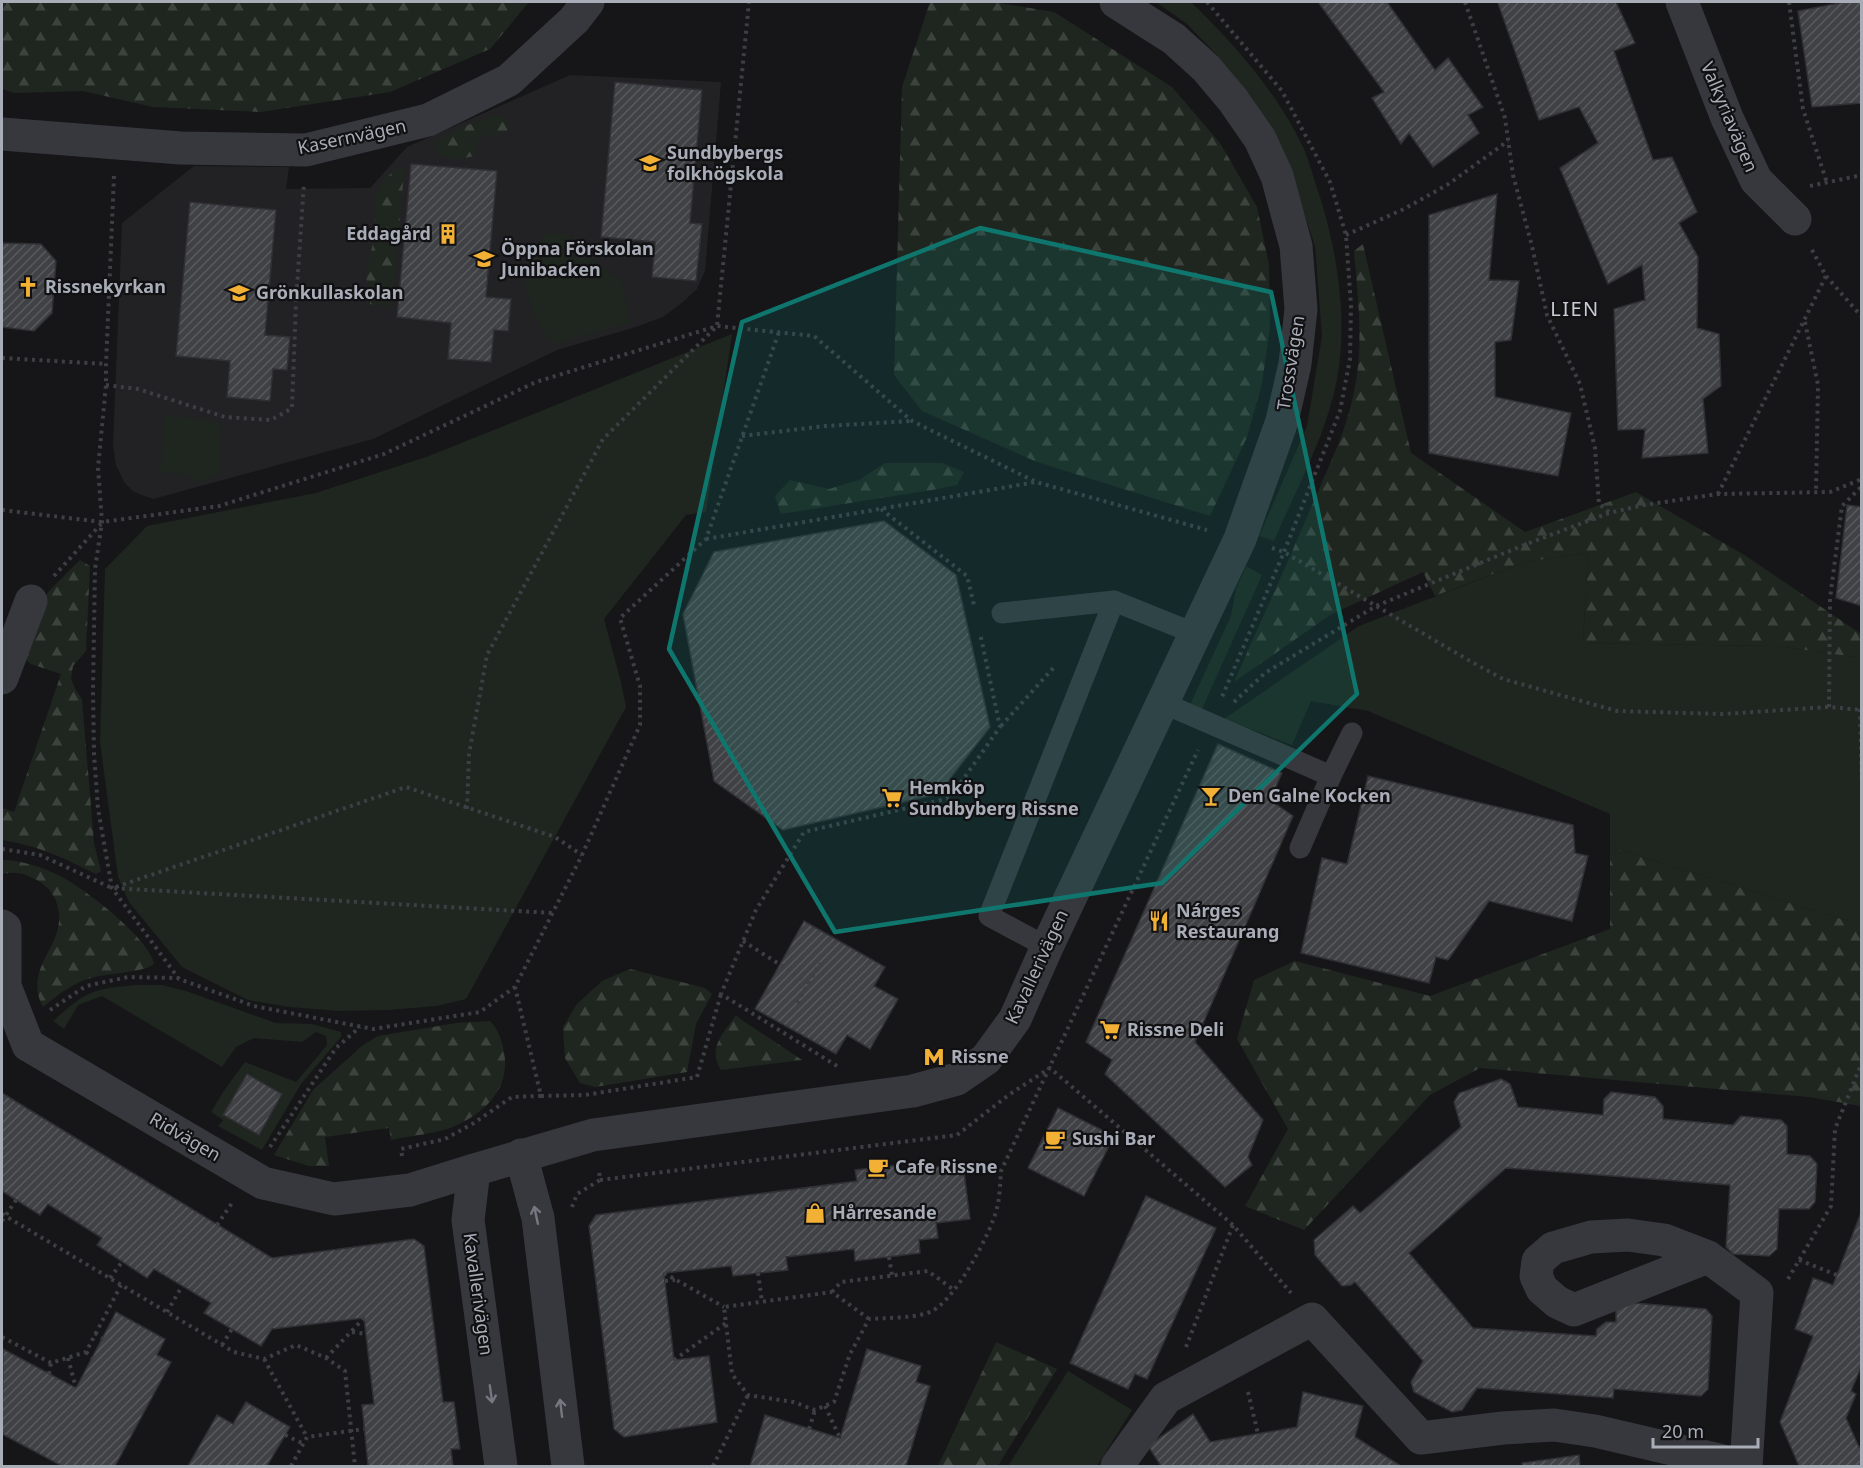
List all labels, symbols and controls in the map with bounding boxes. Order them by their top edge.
street label: Valkyriavägen [1696,58,1764,175]
street label: Kasernvägen [295,113,408,159]
place label: Sundbybergs folkhögskola [667,140,784,185]
school or university icon: Sundbybergs folkhögskola [638,151,662,175]
place label: Eddagård [346,221,431,245]
building icon: Eddagård [436,222,460,246]
place label: Öppna Förskolan Junibacken [499,236,654,281]
school or university icon: Öppna Förskolan Junibacken [472,247,496,271]
place label: Rissnekyrkan [45,274,166,298]
church icon: Rissnekyrkan [16,275,40,299]
place label: Grönkullaskolan [256,280,403,304]
school or university icon: Grönkullaskolan [227,281,251,305]
district label: LIEN [1550,295,1600,322]
street label: Trossvägen [1271,314,1309,412]
place label: Hemköp Sundbyberg Rissne [909,775,1079,820]
place label: Den Galne Kocken [1228,783,1391,807]
bar icon: Den Galne Kocken [1199,784,1223,808]
supermarket icon: Hemköp Sundbyberg Rissne [880,786,904,810]
place label: Nárges Restaurang [1176,898,1279,943]
street label: Kavallerivägen [999,905,1073,1028]
restaurant icon: Nárges Restaurang [1147,909,1171,933]
place label: Rissne Deli [1127,1017,1224,1041]
supermarket icon: Rissne Deli [1098,1018,1122,1042]
place label: Rissne [951,1044,1009,1068]
metro station icon: Rissne [922,1045,946,1069]
street label: Ridvägen [146,1106,225,1166]
place label: Sushi Bar [1072,1126,1155,1150]
cafe icon: Sushi Bar [1043,1127,1067,1151]
place label: Cafe Rissne [895,1154,997,1178]
cafe icon: Cafe Rissne [866,1155,890,1179]
place label: Hårresande [832,1200,937,1224]
shop icon: Hårresande [803,1201,827,1225]
one-way arrow [530,1206,542,1225]
street label: Kavallerivägen [459,1231,499,1357]
one-way arrow [486,1384,497,1404]
one-way arrow [555,1399,566,1419]
scale bar [1653,1411,1758,1449]
text: 20 m [1662,1419,1704,1443]

